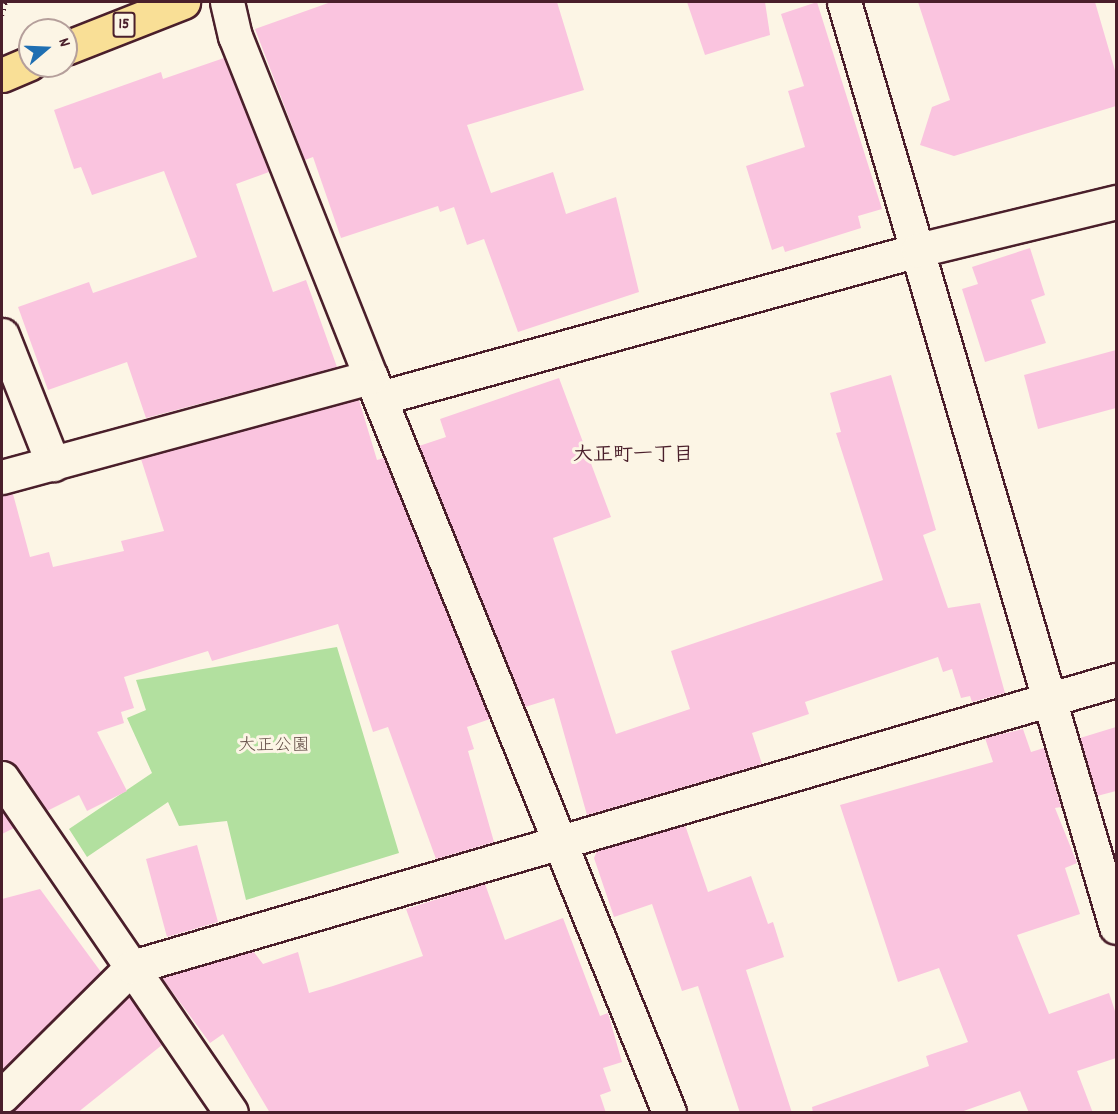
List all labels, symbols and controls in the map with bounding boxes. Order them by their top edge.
road number: 15 [112,12,136,38]
north arrow [18,18,78,78]
text: N [51,35,76,50]
district label: 大正町一丁目 [573,444,693,468]
park label: 大正公園 [238,736,310,758]

